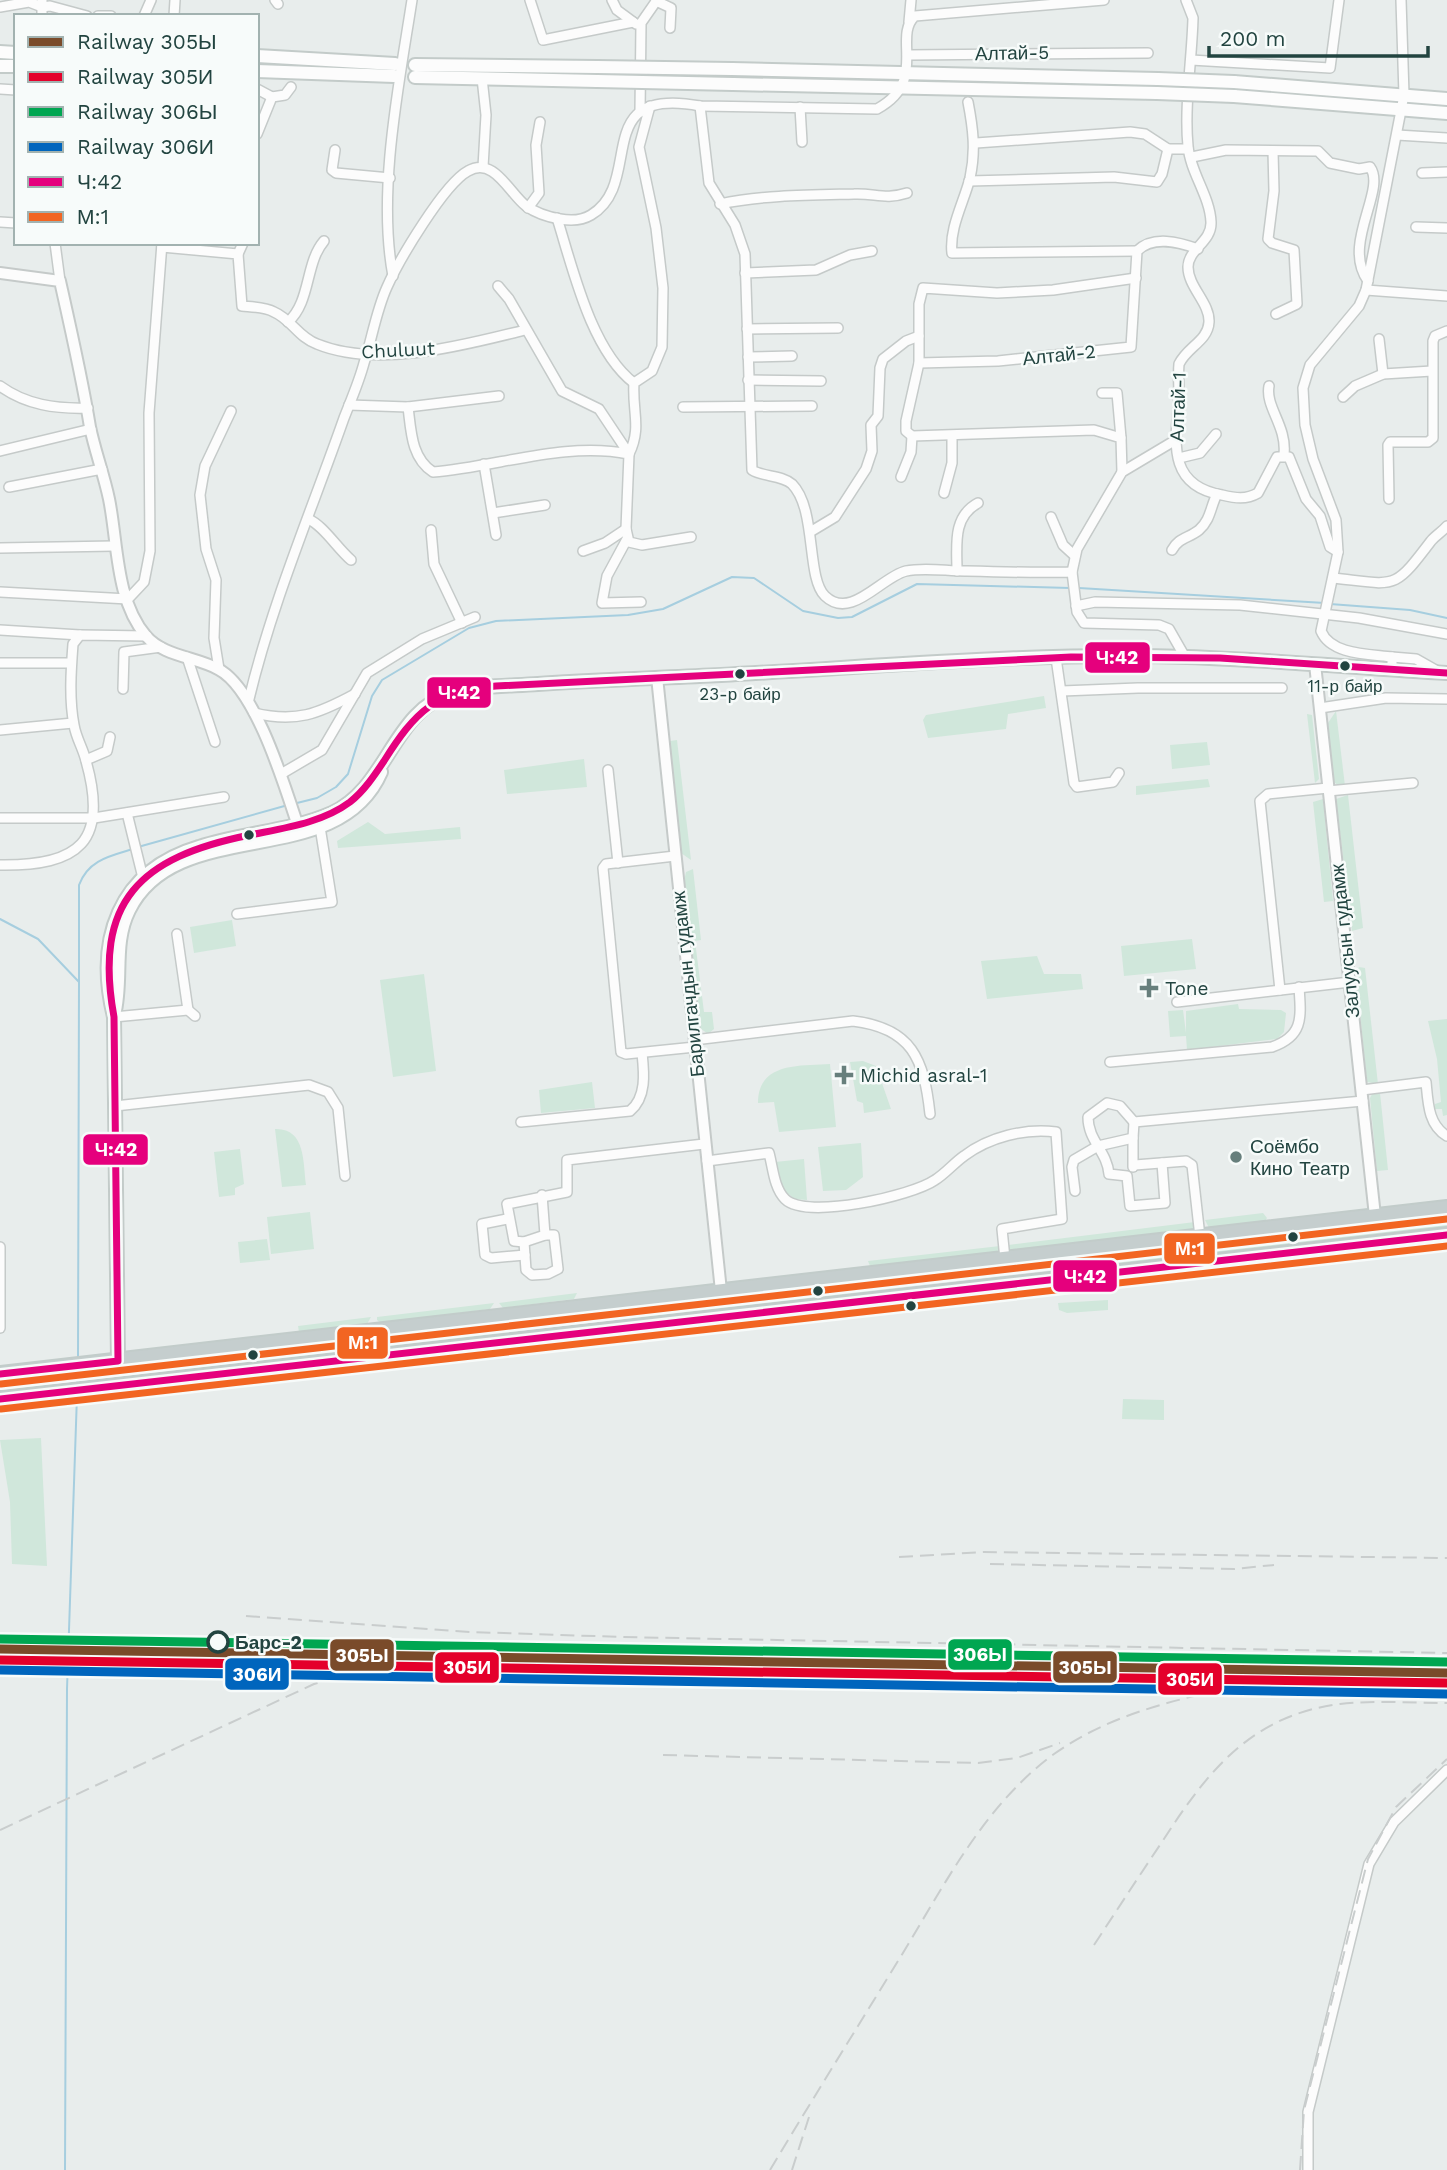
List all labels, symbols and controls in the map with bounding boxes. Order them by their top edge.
legend [14,14,259,245]
scale bar [1209,14,1428,58]
text: 200 m [1220,26,1286,51]
text: Railway 305Ы [77,29,217,54]
street label: Алтай-5 [975,41,1049,65]
text: Railway 305И [77,64,213,89]
text: Railway 306Ы [77,99,217,124]
text: Railway 306И [77,134,214,159]
text: Ч:42 [77,169,122,194]
text: М:1 [77,204,109,229]
street label: Chuluut [361,337,435,363]
street label: Алтай-2 [1021,340,1097,370]
street label: Алтай-1 [1165,372,1191,442]
line badge: Ч:42 [1084,641,1151,674]
text: Ч:42 [1096,646,1138,669]
marker: 11-р байр [1338,659,1352,673]
marker: 23-р байр [733,667,747,681]
line badge: Ч:42 [426,676,492,709]
place label: 11-р байр [1308,676,1382,696]
text: Ч:42 [438,681,480,704]
place label: 23-р байр [699,684,781,704]
unlabelled marker [242,828,256,842]
street label: Залуусын гудамж [1325,862,1365,1019]
street label: Барилгачдын гудамж [667,890,709,1078]
place label: Tone [1165,977,1209,1000]
marker: Tone [1139,978,1159,998]
place label: Michid asral-1 [860,1064,987,1087]
marker: Michid asral-1 [834,1065,854,1085]
line badge: Ч:42 [82,1133,149,1166]
place label: Соёмбо Кино Театр [1250,1135,1350,1180]
text: Ч:42 [95,1138,137,1161]
marker: Соёмбо Кино Театр [1228,1149,1244,1165]
unlabelled marker [1286,1230,1300,1244]
line badge: М:1 [1163,1232,1216,1265]
text: М:1 [1175,1237,1205,1260]
line badge: Ч:42 [1052,1259,1118,1293]
text: Ч:42 [1064,1265,1106,1288]
unlabelled marker [811,1284,825,1298]
unlabelled marker [904,1299,918,1313]
line badge: М:1 [336,1326,389,1360]
text: М:1 [348,1331,378,1354]
unlabelled marker [246,1348,260,1362]
marker: Барс-2 [207,1631,229,1653]
place label: Барс-2 [235,1631,302,1654]
line badge: 305Ы [329,1638,395,1672]
line badge: 306Ы [947,1638,1013,1671]
text: 306Ы [953,1643,1007,1666]
text: 305Ы [335,1644,389,1667]
line badge: 305Ы [1052,1650,1118,1684]
line badge: 305И [434,1651,500,1684]
text: 305И [443,1656,491,1679]
text: 305Ы [1058,1656,1112,1679]
line badge: 306И [224,1657,290,1691]
line badge: 305И [1157,1662,1223,1696]
text: 306И [233,1663,281,1686]
text: 305И [1166,1668,1214,1691]

